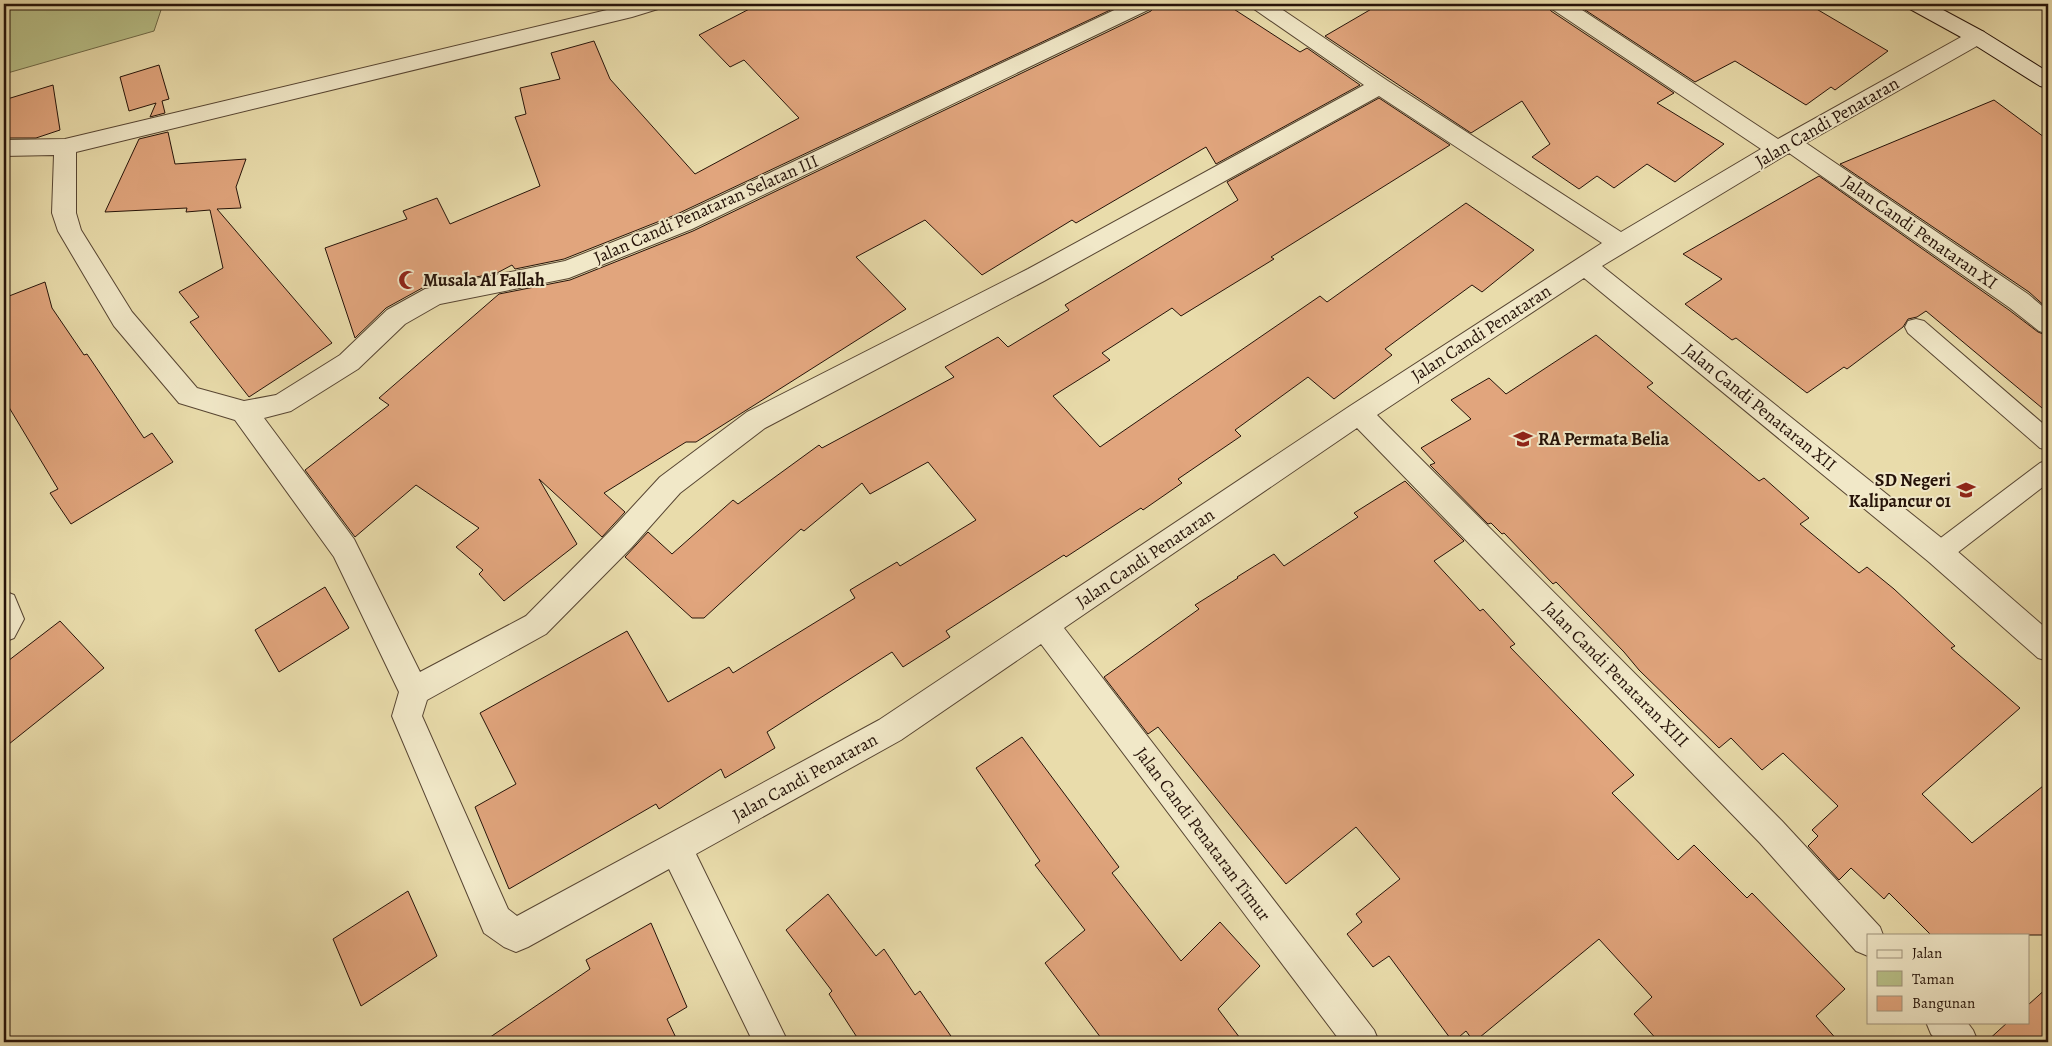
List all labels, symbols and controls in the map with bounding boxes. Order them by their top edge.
street label: Jalan Candi Penataran [1751,71,1903,173]
street label: Jalan Candi Penataran Selatan III [590,149,822,269]
street label: Jalan Candi Penataran XI [1838,169,2002,295]
place label: Musala Al Fallah [423,268,545,292]
mosque icon: Musala Al Fallah [397,269,419,291]
street label: Jalan Candi Penataran [1406,279,1556,387]
street label: Jalan Candi Penataran XII [1678,338,1842,476]
place label: RA Permata Belia [1538,427,1669,451]
school or university icon: RA Permata Belia [1512,428,1534,450]
place label: SD Negeri Kalipancur 01 [1849,468,1952,513]
school or university icon: SD Negeri Kalipancur 01 [1955,479,1977,501]
street label: Jalan Candi Penataran [1071,503,1219,613]
street label: Jalan Candi Penataran XIII [1538,596,1694,752]
street label: Jalan Candi Penataran [728,727,882,827]
street label: Jalan Candi Penataran Timur [1130,742,1276,926]
legend [1867,934,2030,1024]
text: Jalan [1912,943,1942,963]
text: Taman [1912,969,1954,989]
text: Bangunan [1912,993,1975,1013]

